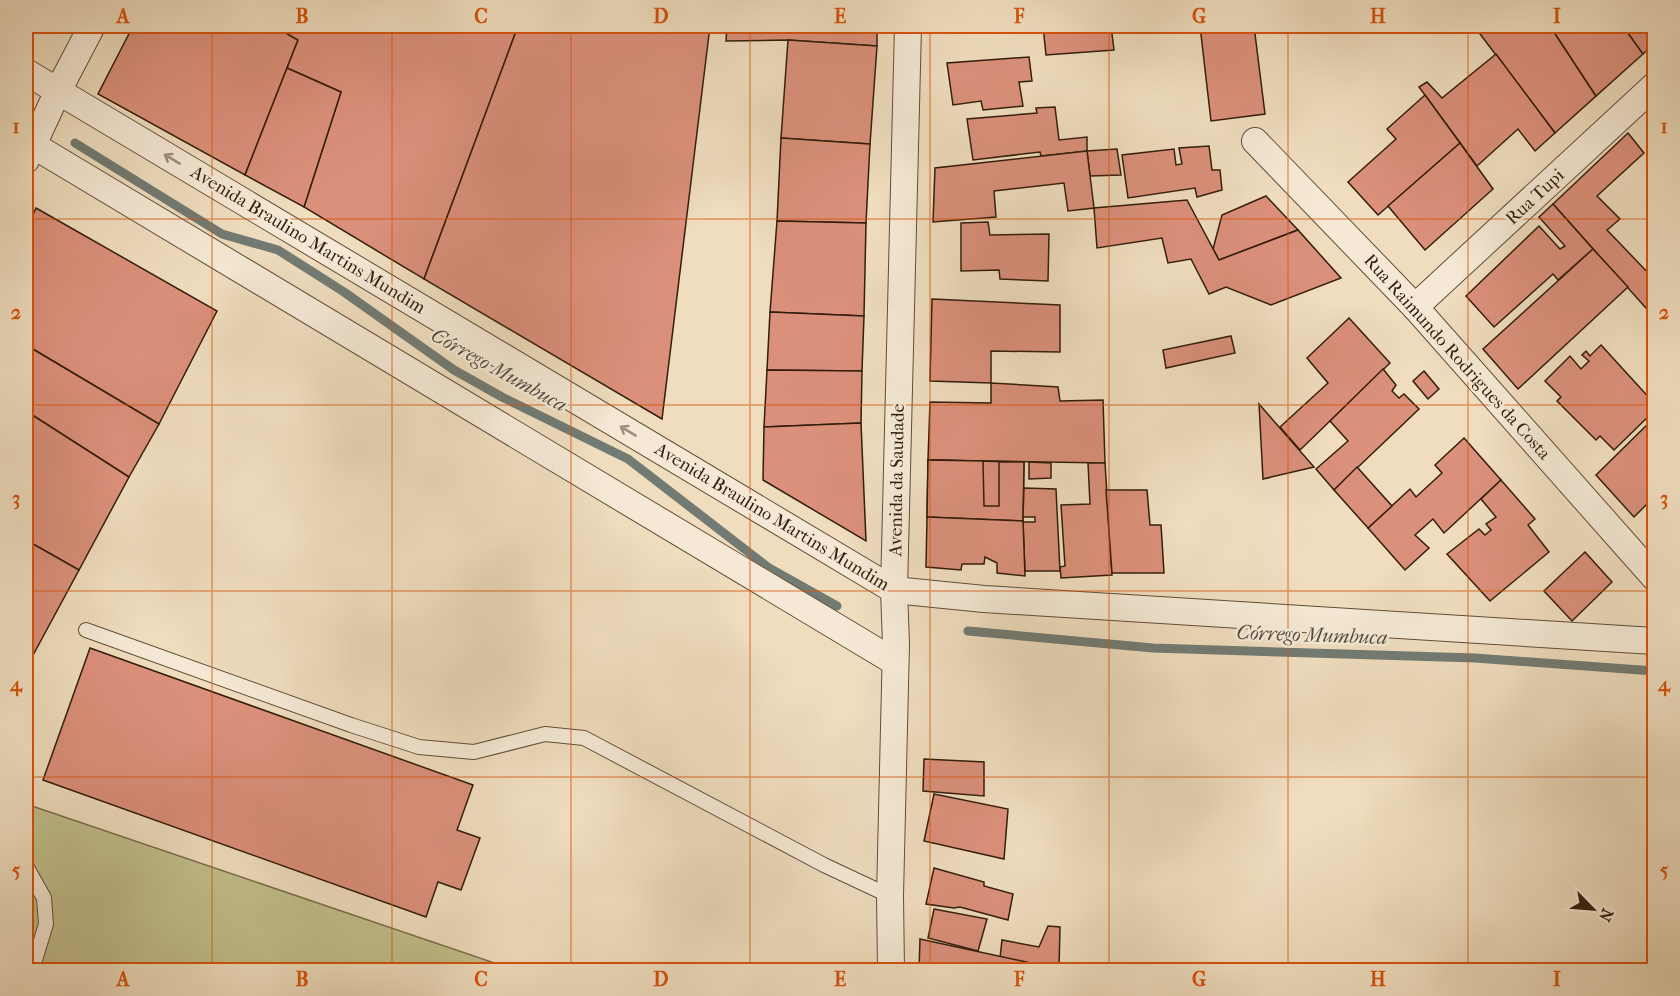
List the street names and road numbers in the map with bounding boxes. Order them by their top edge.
street label: Avenida Braulino Martins Mundim [186,161,429,319]
street label: Rua Tupi [1501,164,1569,229]
street label: Rua Raimundo Rodrigues da Costa [1359,250,1555,464]
street label: Avenida da Saudade [885,403,909,558]
street label: Avenida Braulino Martins Mundim [650,438,893,596]

